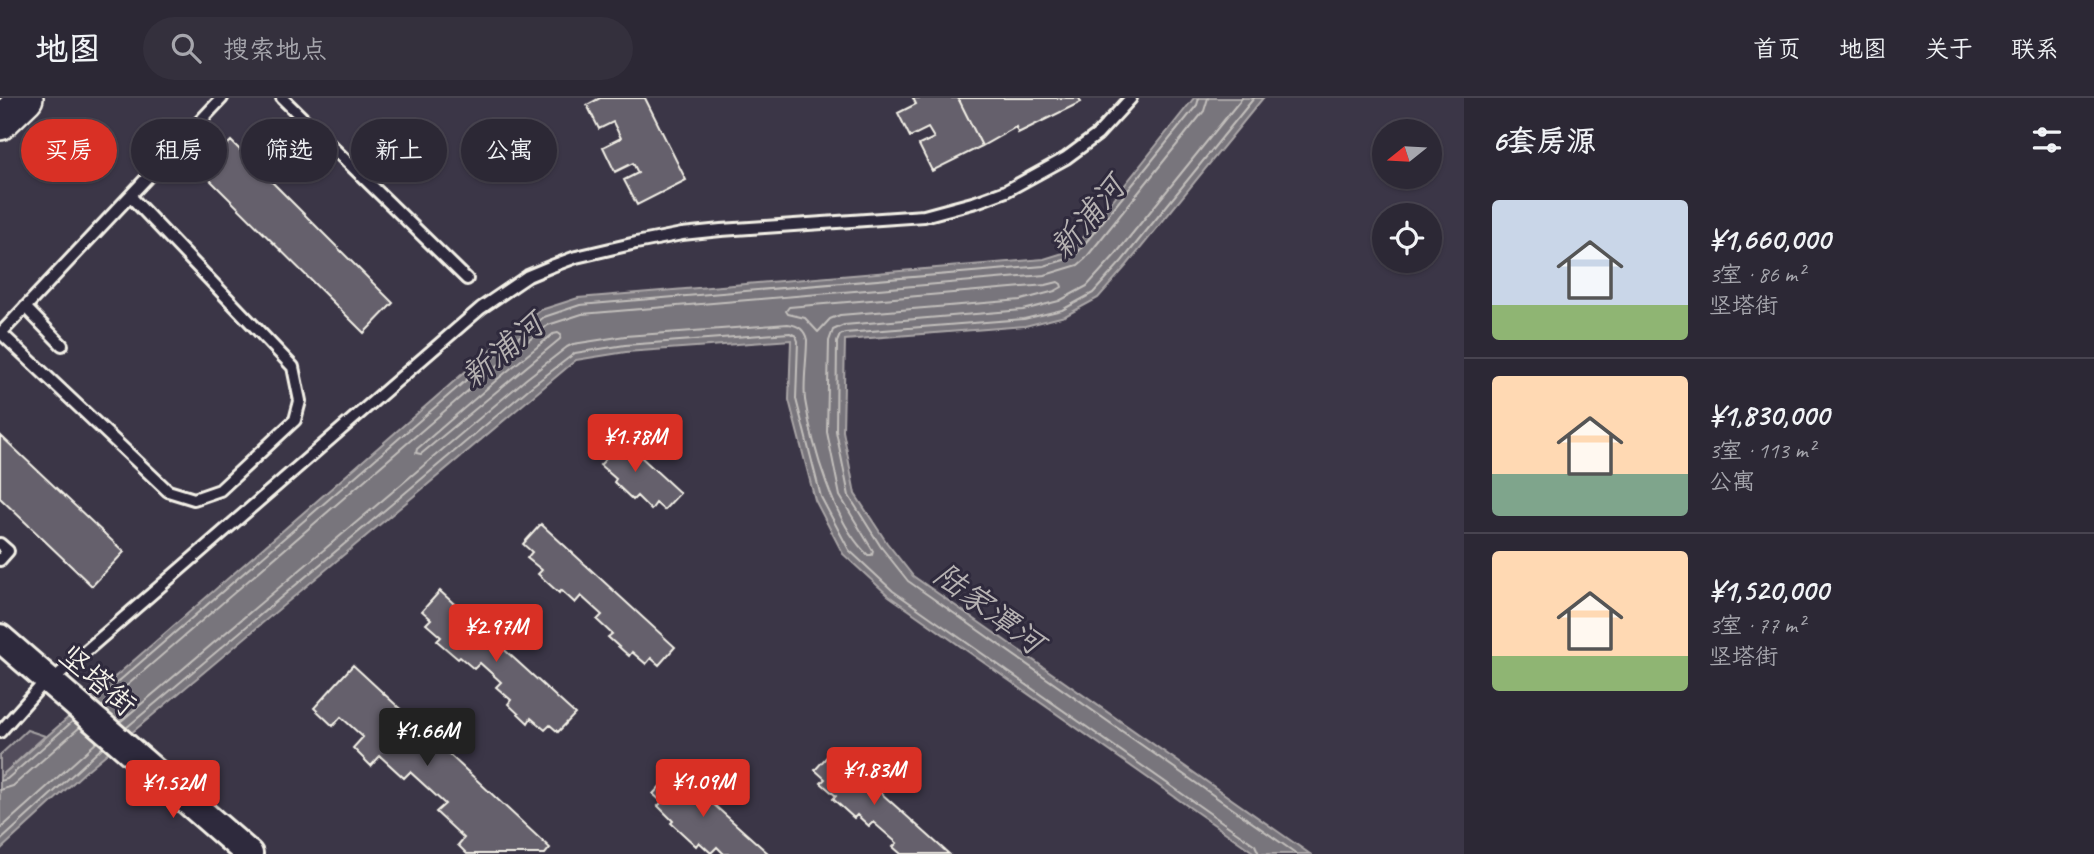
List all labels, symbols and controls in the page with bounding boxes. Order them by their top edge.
search box [143,17,633,80]
text: 地图 [35,28,101,70]
icon: search [167,29,205,67]
text: 搜索地点 [223,33,327,66]
text: 首页 [1753,34,1801,64]
text: 地图 [1839,34,1887,64]
text: 关于 [1925,34,1973,64]
text: 联系 [2011,34,2059,64]
chip: 买房 [21,119,117,182]
chip: 租房 [131,119,227,182]
chip: 筛选 [241,119,337,182]
chip: 新上 [351,119,447,182]
chip: 公寓 [461,119,557,182]
north arrow [1372,119,1442,189]
map controls [1372,119,1442,273]
icon: filters [2028,121,2066,159]
text: 6套房源 [1492,122,1596,160]
water label: 新浦河 [1041,164,1137,267]
button: locate [1372,203,1442,273]
text: ¥1,660,000 [1709,220,1830,258]
icon: home [1548,228,1632,312]
text: 3室 · 86 m² [1709,260,1804,289]
text: 坚塔街 [1709,291,1778,320]
water label: 新浦河 [452,301,556,397]
text: ¥1,830,000 [1709,396,1829,434]
icon: home [1548,404,1632,488]
pin: ¥1.78M [578,414,692,474]
text: ¥1.78M [604,422,666,451]
text: 3室 · 113 m² [1709,436,1815,465]
text: 公寓 [1709,467,1755,496]
water label: 陆家潭河 [925,554,1056,666]
text: ¥1,520,000 [1709,571,1828,609]
icon: home [1548,579,1632,663]
pin: ¥2.97M [439,604,553,664]
text: 3室 · 77 m² [1709,611,1804,640]
text: ¥2.97M [465,612,527,641]
street label: 坚塔街 [52,636,144,724]
text: 坚塔街 [1709,642,1778,671]
pin: ¥1.66M [370,708,484,768]
text: ¥1.66M [395,716,459,745]
pin: ¥1.83M [817,748,931,807]
text: ¥1.83M [843,755,905,784]
pin: ¥1.52M [116,760,230,820]
pin: ¥1.09M [646,760,760,819]
text: ¥1.09M [672,767,734,796]
text: ¥1.52M [142,768,204,797]

